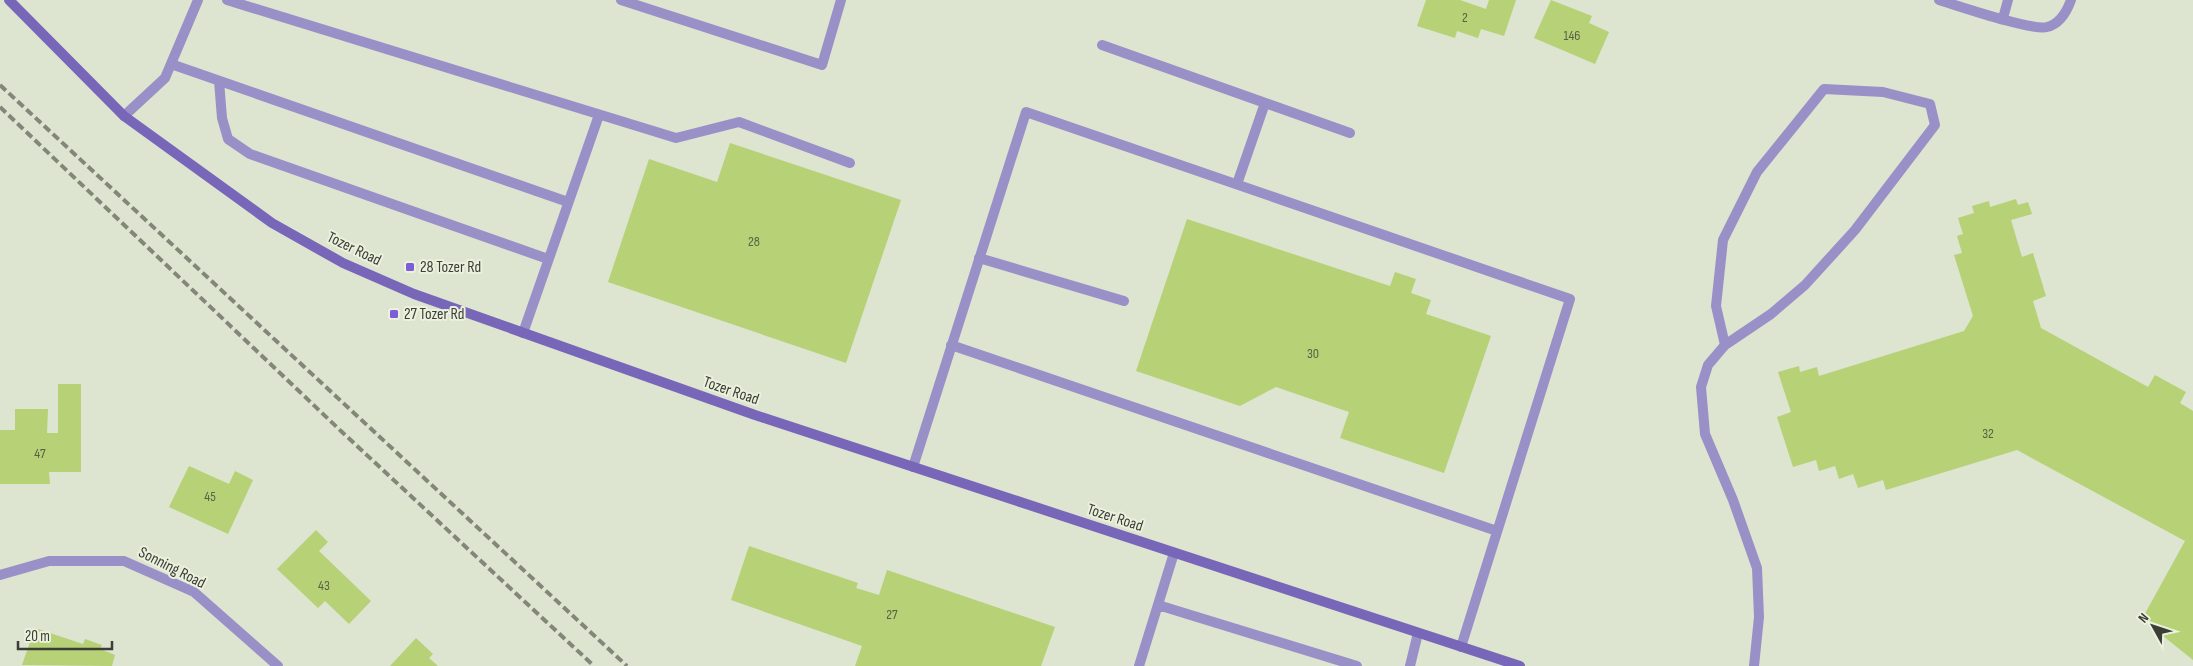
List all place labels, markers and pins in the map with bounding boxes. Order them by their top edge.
place label: 28 Tozer Rd [420,258,481,277]
marker: 28 Tozer Rd [404,261,416,273]
place label: 27 Tozer Rd [404,305,464,324]
marker: 27 Tozer Rd [388,308,400,320]

